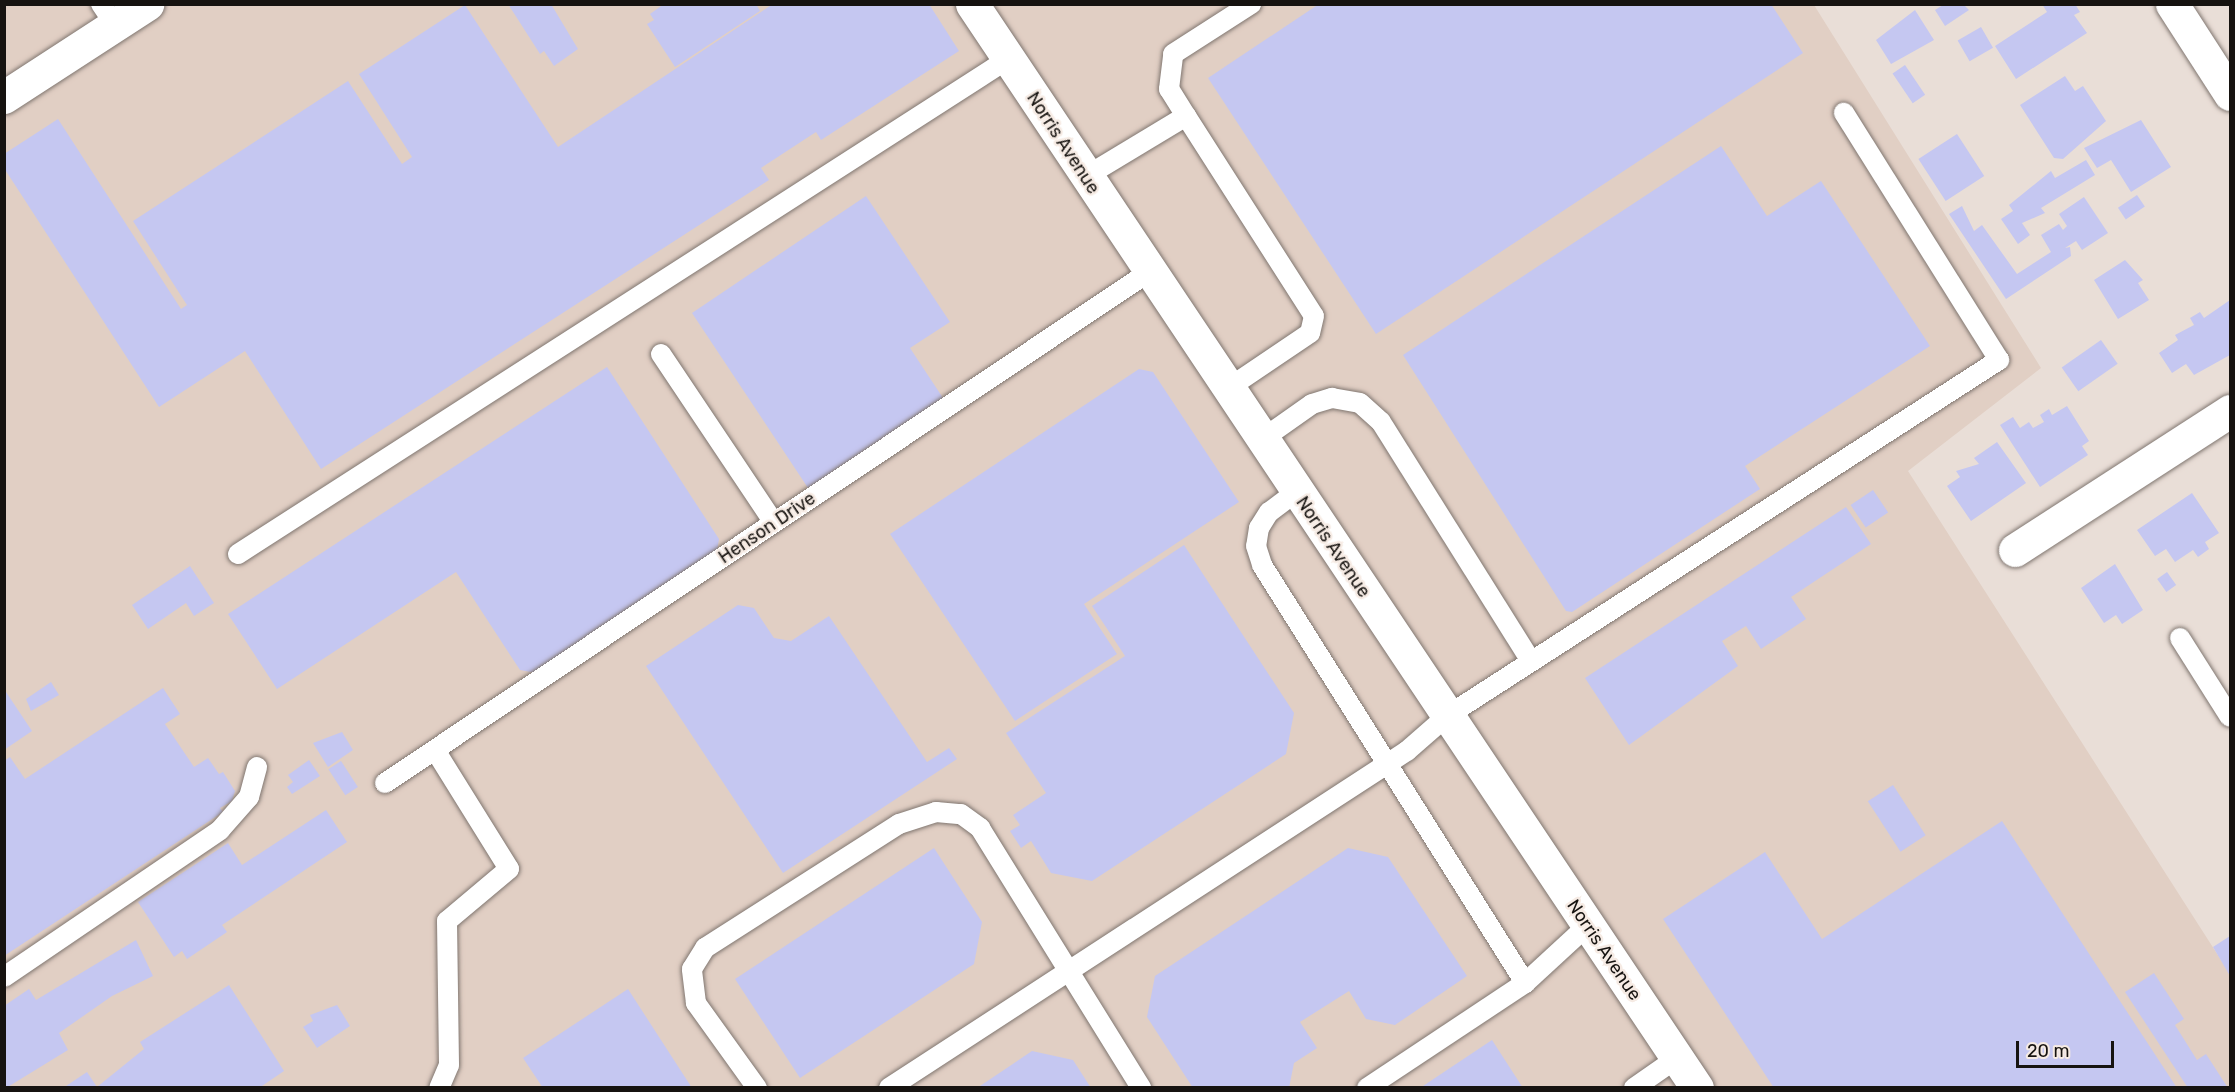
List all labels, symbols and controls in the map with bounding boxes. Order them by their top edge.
street label: Norris Avenue [1022,88,1104,198]
street label: Henson Drive [715,488,819,568]
street label: Norris Avenue [1291,492,1375,602]
street label: Norris Avenue [1562,895,1646,1005]
scale bar [2019,1029,2116,1067]
text: 20 m [2027,1040,2069,1062]

